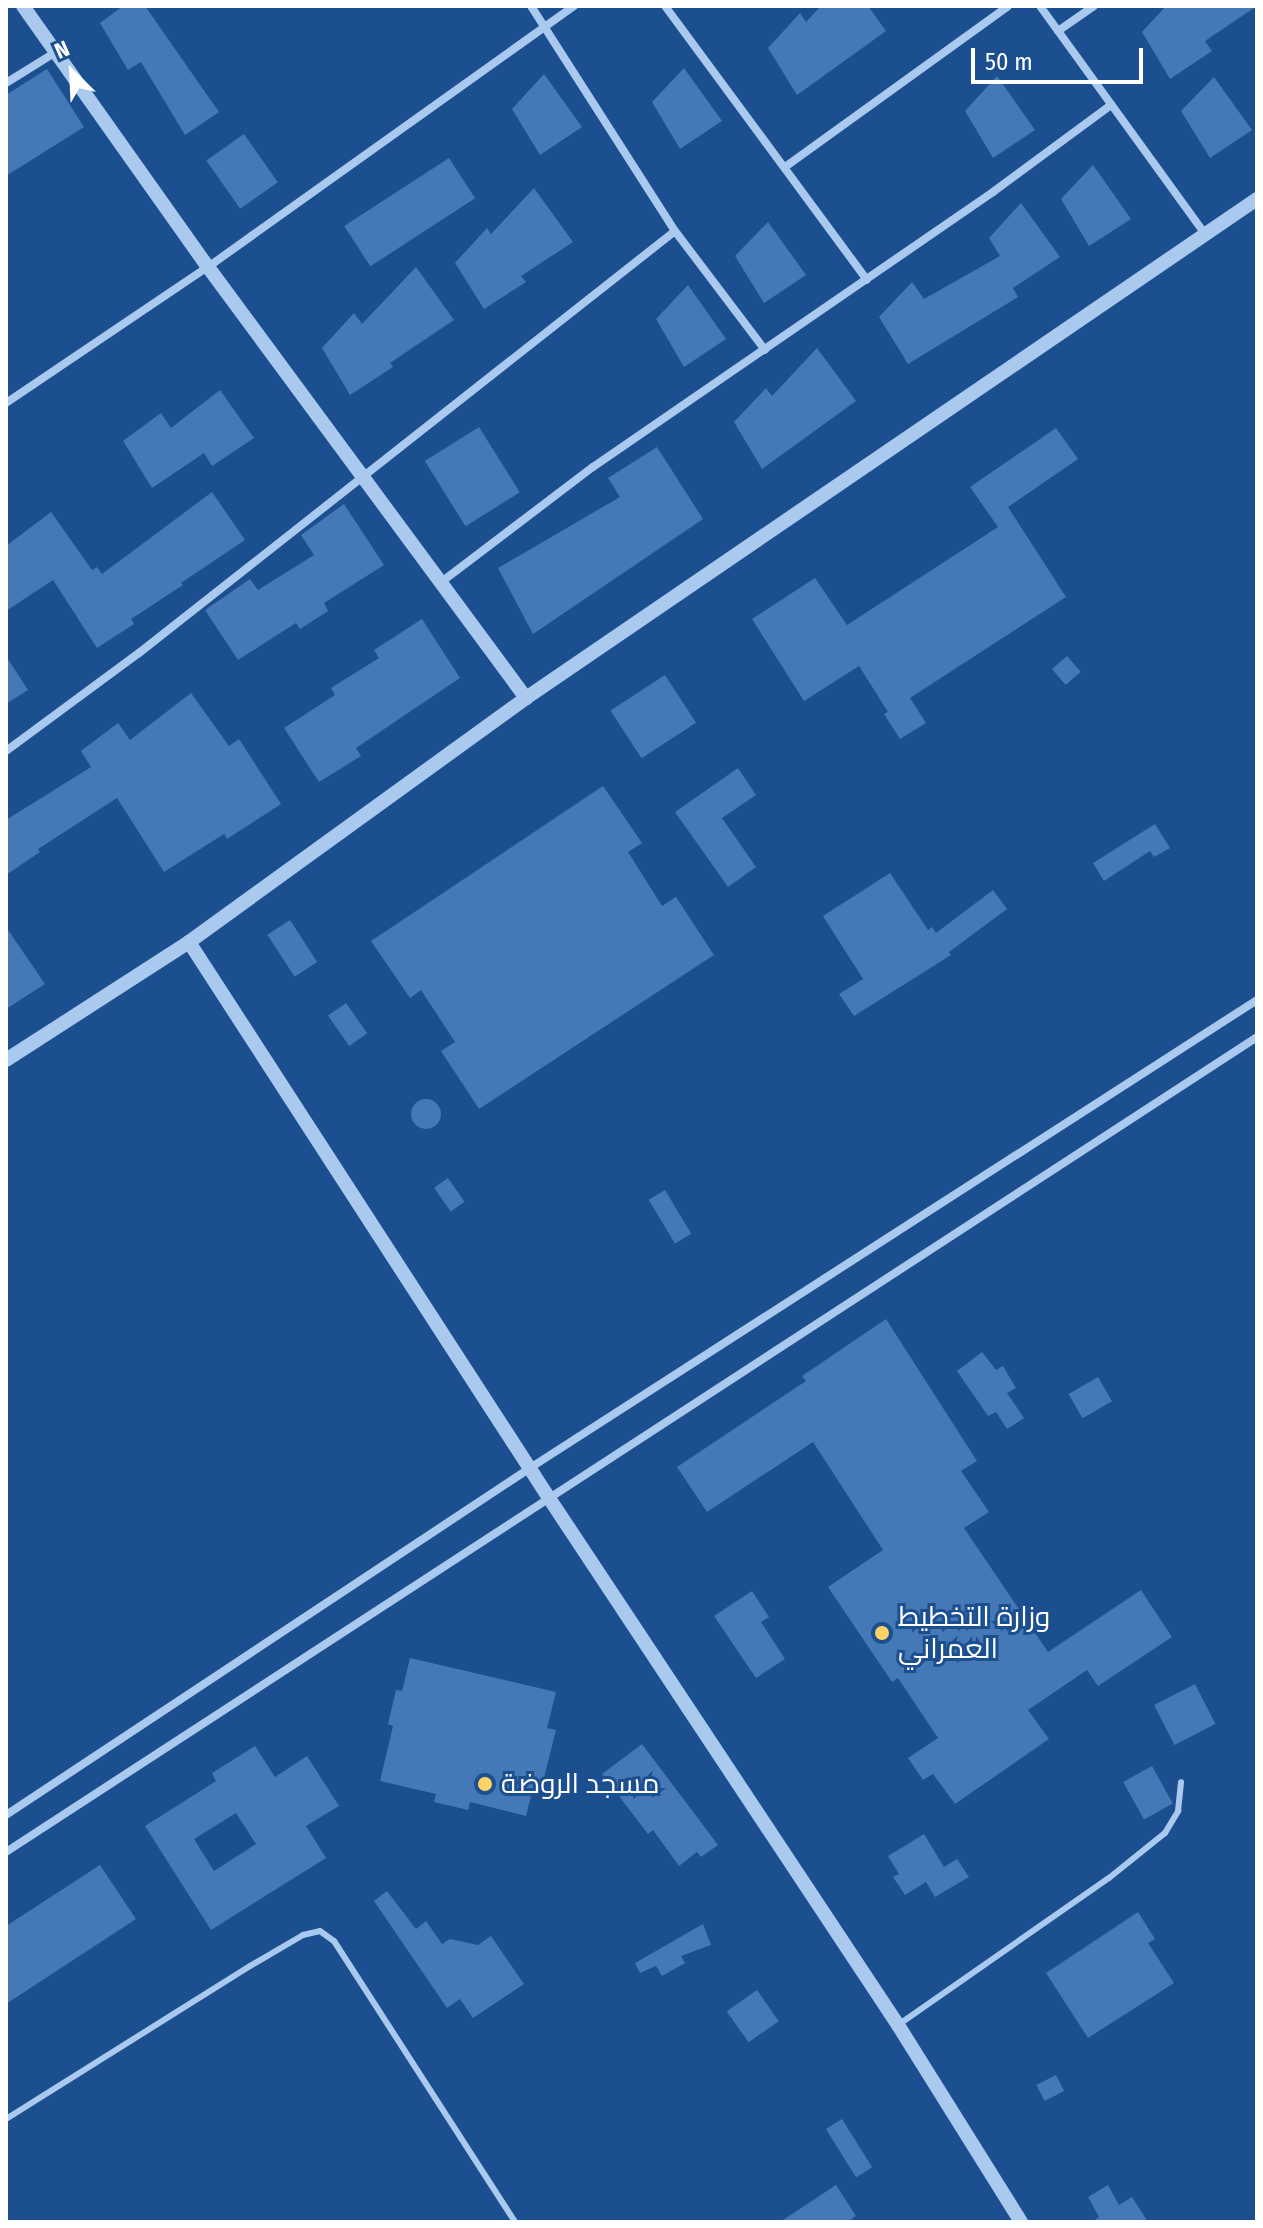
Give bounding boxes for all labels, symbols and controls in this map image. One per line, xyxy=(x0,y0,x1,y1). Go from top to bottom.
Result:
north arrow xyxy=(32,32,112,112)
scale bar xyxy=(975,32,1147,82)
text: N xyxy=(51,35,74,65)
text: 50 m xyxy=(985,48,1033,76)
place label: وزارة التخطيط العمراني xyxy=(898,1600,1050,1666)
marker: وزارة التخطيط العمراني xyxy=(873,1624,891,1642)
place label: مسجد الروضة xyxy=(501,1767,660,1801)
marker: مسجد الروضة xyxy=(476,1775,494,1793)

